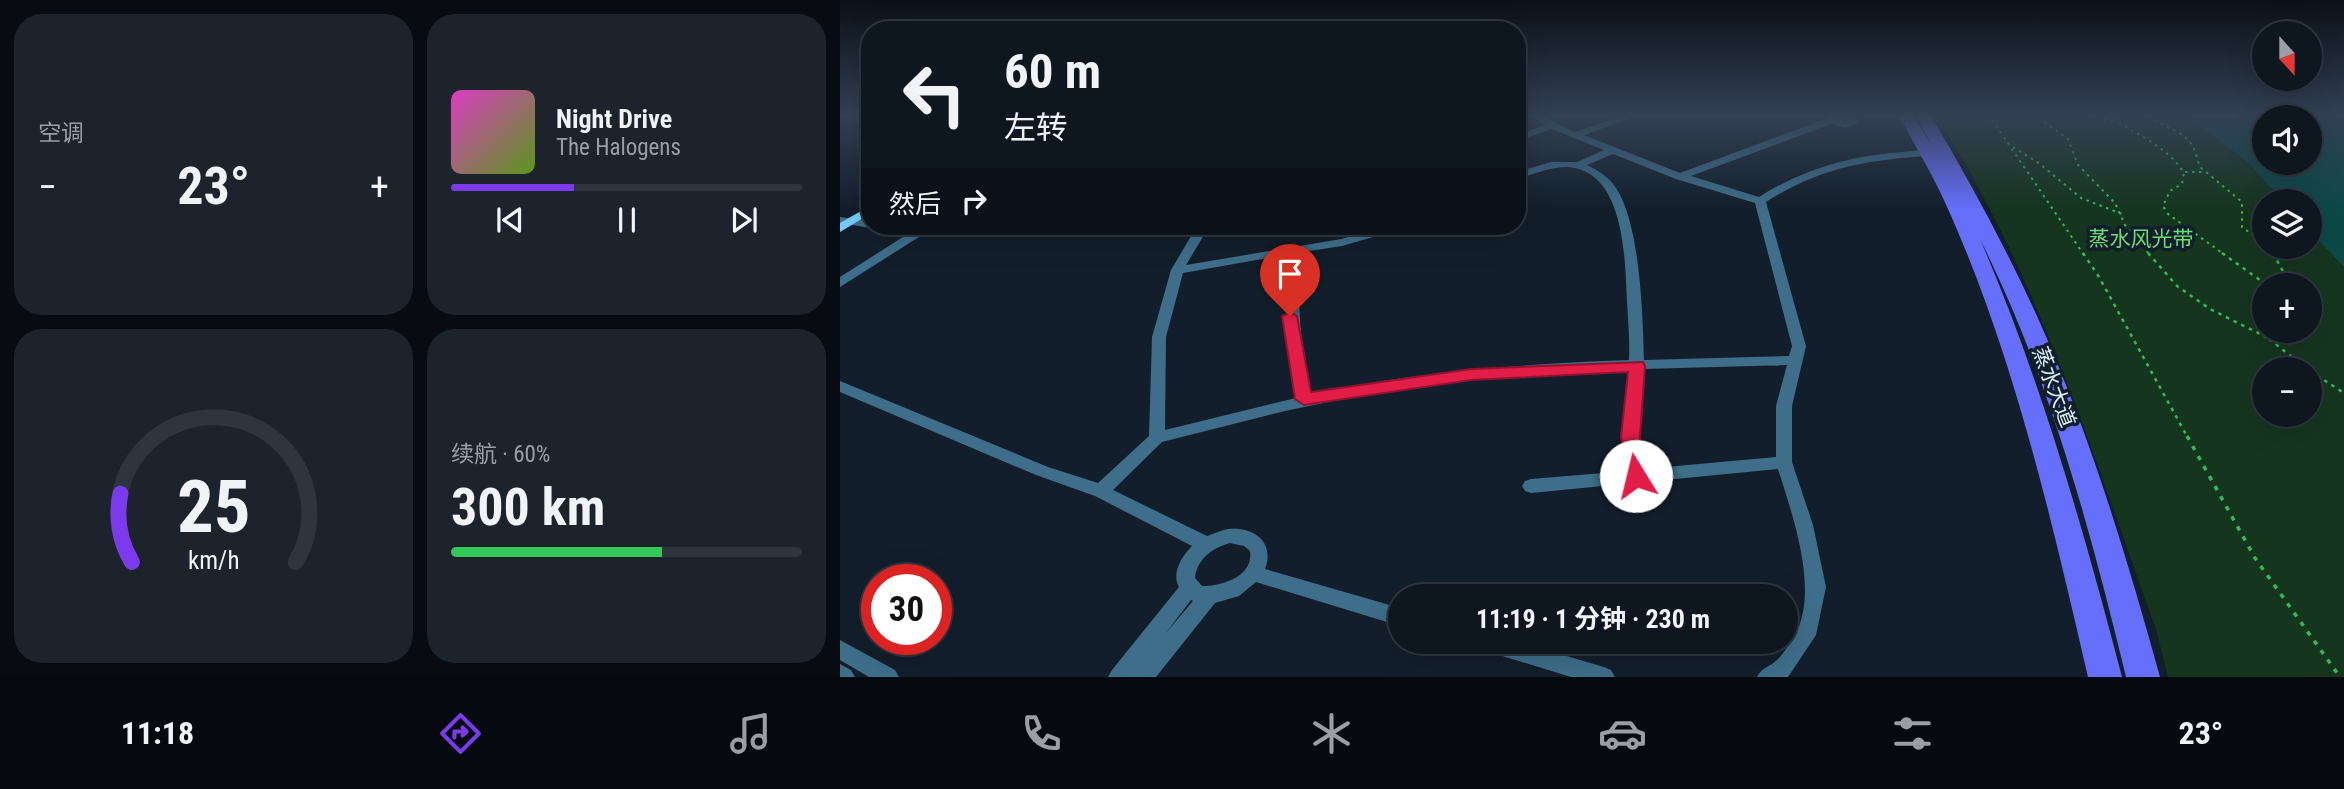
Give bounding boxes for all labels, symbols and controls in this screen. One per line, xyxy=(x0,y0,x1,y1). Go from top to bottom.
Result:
north arrow xyxy=(2252,21,2322,91)
map controls xyxy=(2252,21,2322,427)
text: 60 m xyxy=(1004,43,1101,100)
icon: left xyxy=(889,49,980,140)
text: Night Drive xyxy=(556,104,672,134)
button: sound xyxy=(2252,105,2322,175)
text: 左转 xyxy=(1004,109,1068,147)
text: 空调 xyxy=(38,120,84,147)
text: The Halogens xyxy=(556,134,681,161)
text: 23° xyxy=(177,156,250,217)
text: − xyxy=(38,165,57,209)
text: + xyxy=(370,165,389,209)
icon: right xyxy=(955,182,993,220)
text: 然后 xyxy=(889,189,941,219)
button: layers xyxy=(2252,189,2322,259)
icon: previous xyxy=(491,201,529,239)
icon: pause xyxy=(608,201,646,239)
icon: next xyxy=(725,201,763,239)
park label: 蒸水风光带 xyxy=(2089,227,2194,251)
pin xyxy=(1260,244,1320,316)
icon: arrive xyxy=(1271,255,1309,293)
button: + xyxy=(2252,273,2322,343)
street label: 蒸水大道 xyxy=(2028,343,2080,431)
button: − xyxy=(2252,357,2322,427)
position arrow xyxy=(1599,439,1673,513)
text: 续航 · 60% xyxy=(451,441,550,468)
text: 25 xyxy=(177,464,250,550)
text: 300 km xyxy=(451,477,605,538)
text: km/h xyxy=(188,546,239,575)
speed limit sign: 30 xyxy=(861,564,952,655)
text: 11:19 · 1 分钟 · 230 m xyxy=(1476,604,1710,634)
icon: directions xyxy=(436,709,485,758)
icon: music xyxy=(726,709,775,758)
icon: phone xyxy=(1017,709,1066,758)
icon: climate xyxy=(1307,709,1356,758)
icon: car xyxy=(1598,709,1647,758)
icon: filters xyxy=(1888,709,1937,758)
text: 11:18 xyxy=(121,714,194,752)
text: 23° xyxy=(2178,714,2223,752)

